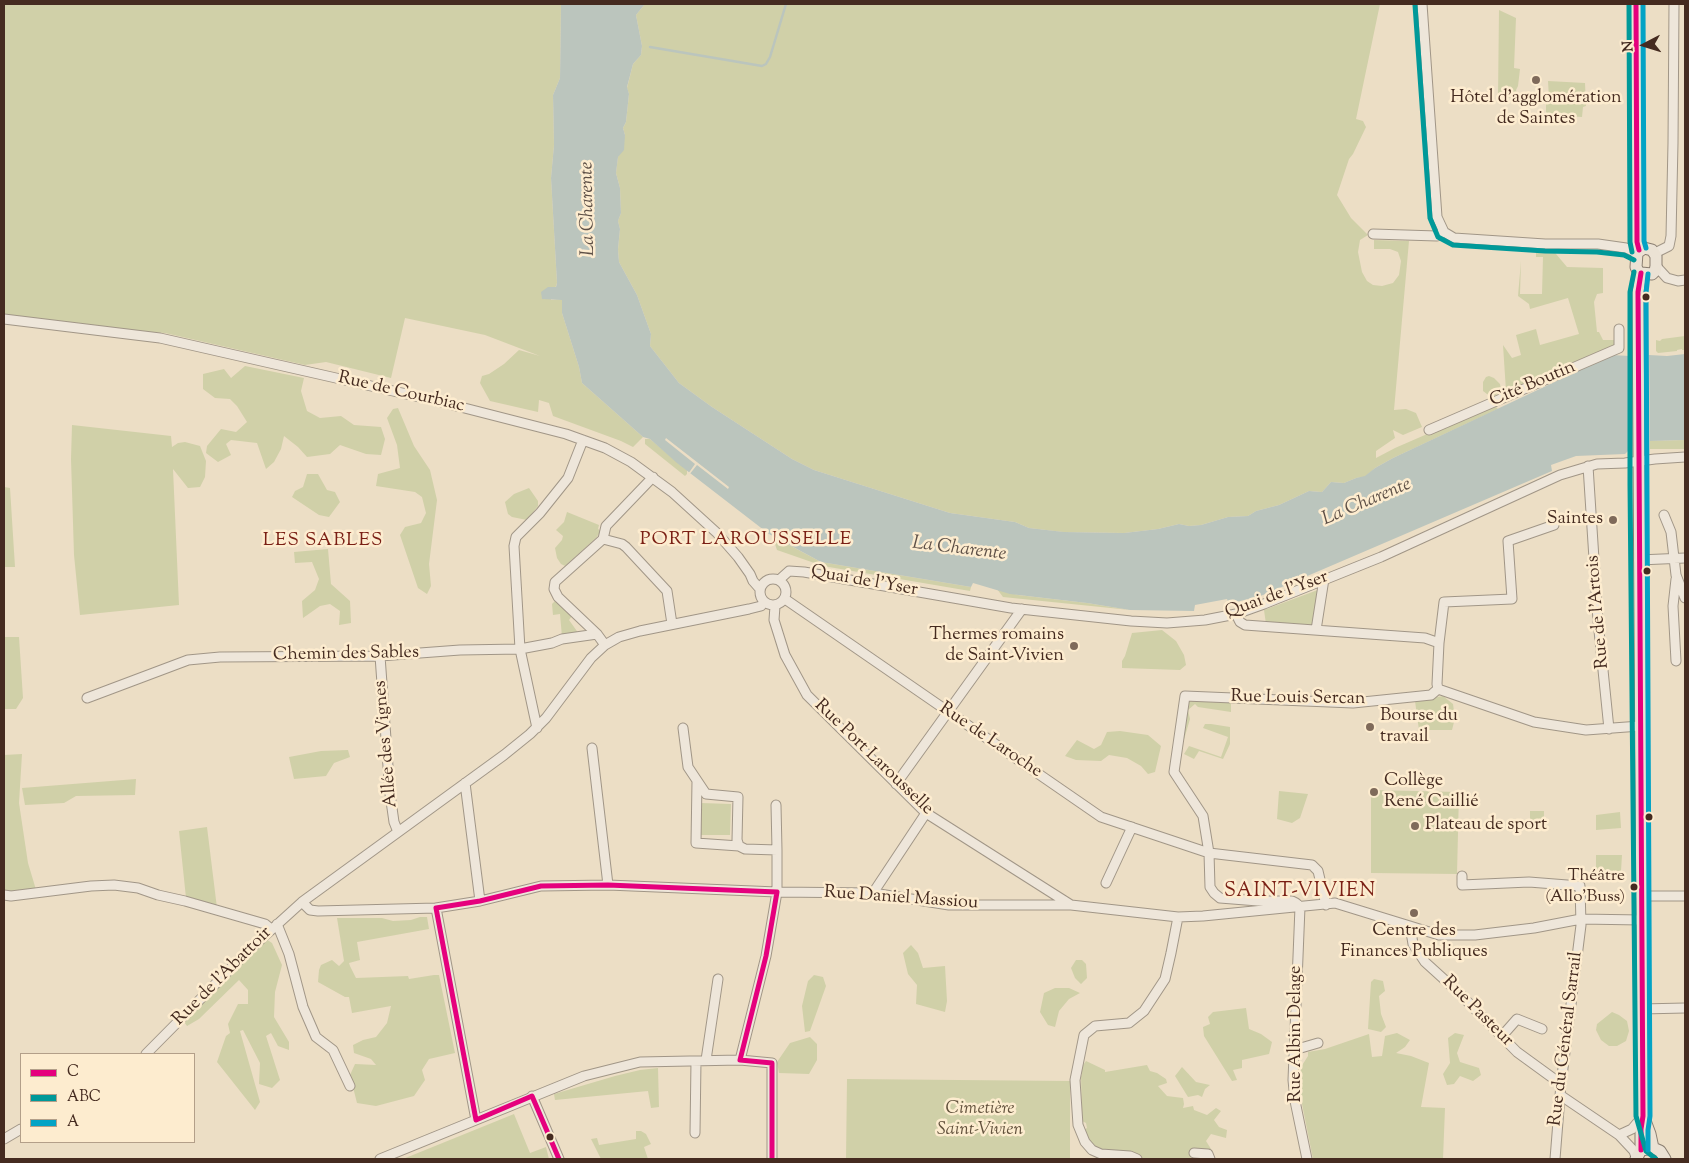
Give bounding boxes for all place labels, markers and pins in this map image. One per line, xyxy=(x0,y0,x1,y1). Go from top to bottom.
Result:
marker: Hôtel d'agglomération de Saintes xyxy=(1530,74,1542,86)
place label: Hôtel d'agglomération de Saintes xyxy=(1450,88,1622,130)
unlabelled marker xyxy=(1641,292,1651,302)
place label: Saintes xyxy=(1547,509,1603,531)
marker: Saintes xyxy=(1607,514,1619,526)
unlabelled marker xyxy=(1642,566,1652,576)
place label: Thermes romains de Saint-Vivien xyxy=(929,625,1064,668)
marker: Thermes romains de Saint-Vivien xyxy=(1068,640,1080,652)
place label: Bourse du travail xyxy=(1380,706,1458,749)
marker: Bourse du travail xyxy=(1364,721,1376,733)
place label: Collège René Caillié xyxy=(1384,771,1479,814)
marker: Collège René Caillié xyxy=(1368,786,1380,798)
unlabelled marker xyxy=(1644,812,1654,822)
place label: Plateau de sport xyxy=(1425,815,1547,837)
marker: Plateau de sport xyxy=(1409,820,1421,832)
place label: Théâtre (Allo'Buss) xyxy=(1545,867,1625,907)
marker: Théâtre (Allo'Buss) xyxy=(1629,882,1639,892)
marker: Centre des Finances Publiques xyxy=(1408,907,1420,919)
place label: Centre des Finances Publiques xyxy=(1340,921,1488,964)
unlabelled marker xyxy=(545,1132,555,1142)

